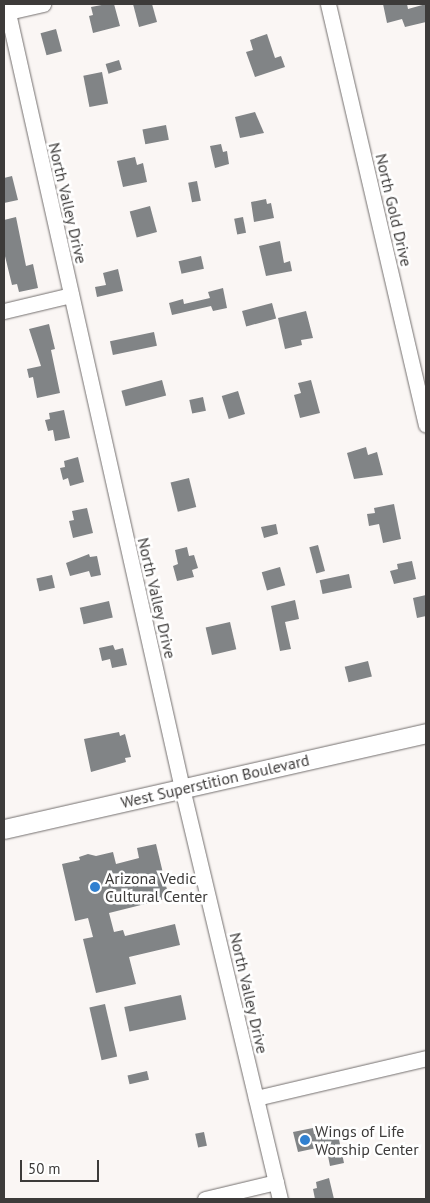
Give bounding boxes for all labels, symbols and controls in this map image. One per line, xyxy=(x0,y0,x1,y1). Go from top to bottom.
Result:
street label: North Valley Drive xyxy=(45,140,91,266)
street label: North Gold Drive xyxy=(372,152,416,268)
street label: North Valley Drive xyxy=(134,535,180,661)
street label: West Superstition Boulevard xyxy=(119,750,311,812)
place label: Arizona Vedic Cultural Center xyxy=(105,868,208,906)
marker: Arizona Vedic Cultural Center xyxy=(89,881,101,893)
street label: North Valley Drive xyxy=(226,930,272,1056)
place label: Wings of Life Worship Center xyxy=(315,1121,419,1159)
marker: Wings of Life Worship Center xyxy=(299,1134,311,1146)
scale bar xyxy=(22,1150,101,1182)
text: 50 m xyxy=(28,1159,61,1178)

